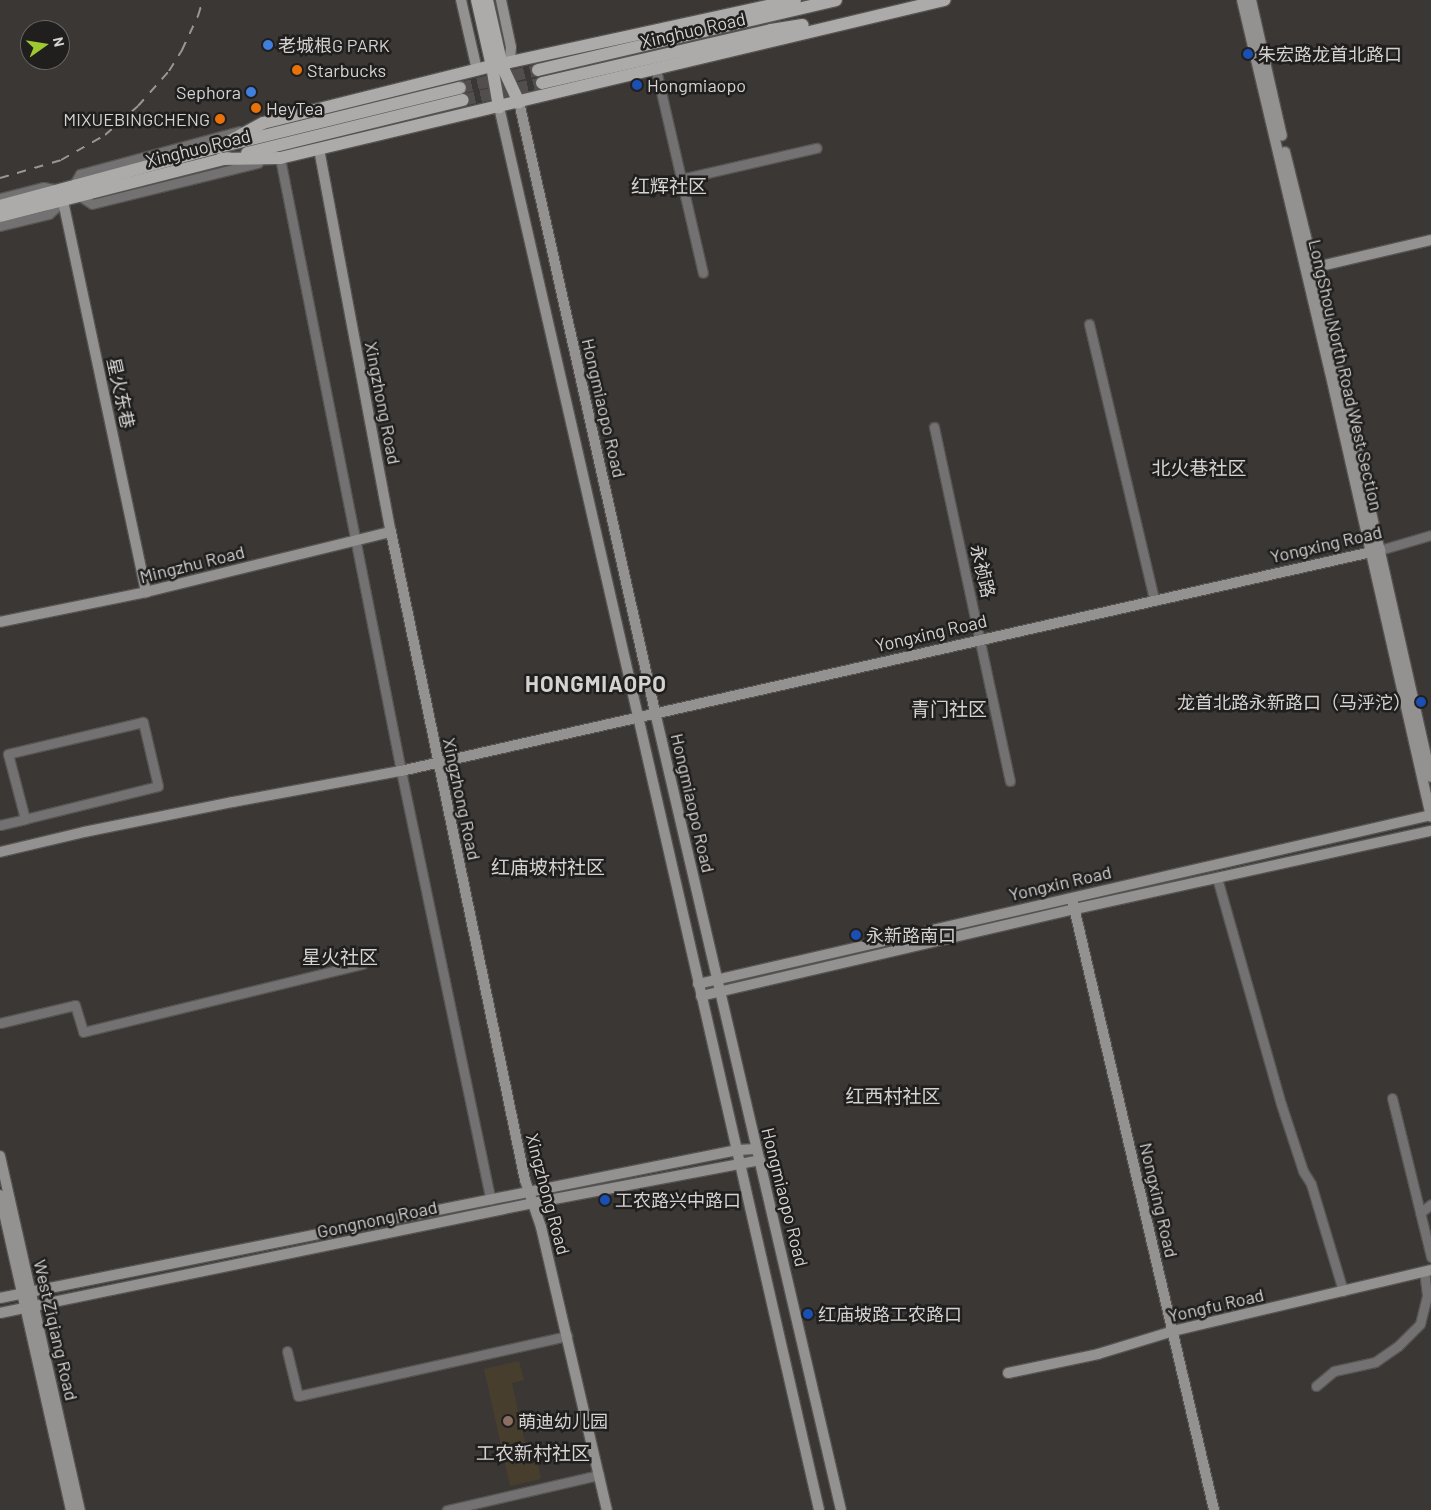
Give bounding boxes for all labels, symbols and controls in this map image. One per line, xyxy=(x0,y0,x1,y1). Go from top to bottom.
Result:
street label: Xinghuo Road xyxy=(638,7,748,53)
north arrow xyxy=(20,20,70,70)
place label: 老城根G PARK xyxy=(278,34,390,56)
text: N xyxy=(50,35,68,48)
marker: 老城根G PARK xyxy=(262,39,274,51)
place label: 朱宏路龙首北路口 xyxy=(1258,43,1402,65)
marker: 朱宏路龙首北路口 xyxy=(1242,48,1254,60)
place label: Starbucks xyxy=(307,59,386,81)
marker: Starbucks xyxy=(291,64,303,76)
place label: Hongmiaopo xyxy=(647,74,746,96)
marker: Hongmiaopo xyxy=(631,79,643,91)
place label: Sephora xyxy=(176,81,241,103)
marker: Sephora xyxy=(245,86,257,98)
place label: HeyTea xyxy=(266,97,323,119)
marker: HeyTea xyxy=(250,102,262,114)
place label: MIXUEBINGCHENG xyxy=(63,108,210,130)
marker: MIXUEBINGCHENG xyxy=(214,113,226,125)
street label: Xinghuo Road xyxy=(143,125,253,171)
district label: 红辉社区 xyxy=(631,175,707,197)
street label: LongShou North Road West Section xyxy=(1304,237,1388,513)
street label: Hongmiaopo Road xyxy=(577,336,631,480)
street label: Xingzhong Road xyxy=(361,340,405,466)
street label: 星火东巷 xyxy=(103,356,139,430)
district label: 北火巷社区 xyxy=(1152,457,1246,479)
street label: Yongxing Road xyxy=(1268,521,1384,567)
street label: Mingzhu Road xyxy=(137,541,247,587)
street label: 永祯路 xyxy=(966,542,1000,600)
street label: Yongxing Road xyxy=(873,610,989,656)
district label: HONGMIAOPO xyxy=(524,671,668,697)
place label: 龙首北路永新路口（马泘沱） xyxy=(1177,691,1411,713)
marker: 龙首北路永新路口（马泘沱） xyxy=(1415,696,1427,708)
district label: 青门社区 xyxy=(911,698,987,720)
street label: Hongmiaopo Road xyxy=(666,731,720,875)
street label: Xingzhong Road xyxy=(438,736,486,862)
district label: 红庙坡村社区 xyxy=(491,856,605,878)
street label: Yongxin Road xyxy=(1007,861,1113,905)
place label: 永新路南口 xyxy=(866,924,956,946)
marker: 永新路南口 xyxy=(850,929,862,941)
district label: 星火社区 xyxy=(302,946,378,968)
district label: 红西村社区 xyxy=(846,1085,940,1107)
street label: Hongmiaopo Road xyxy=(757,1125,813,1269)
street label: Xingzhong Road xyxy=(521,1131,575,1257)
street label: Nongxing Road xyxy=(1135,1140,1183,1260)
place label: 工农路兴中路口 xyxy=(615,1189,741,1211)
marker: 工农路兴中路口 xyxy=(599,1194,611,1206)
street label: Gongnong Road xyxy=(315,1196,439,1242)
street label: West Ziqiang Road xyxy=(29,1257,83,1403)
street label: Yongfu Road xyxy=(1166,1283,1266,1327)
place label: 红庙坡路工农路口 xyxy=(818,1303,962,1325)
marker: 红庙坡路工农路口 xyxy=(802,1308,814,1320)
place label: 萌迪幼儿园 xyxy=(518,1410,608,1432)
marker: 萌迪幼儿园 xyxy=(502,1415,514,1427)
district label: 工农新村社区 xyxy=(476,1442,590,1464)

